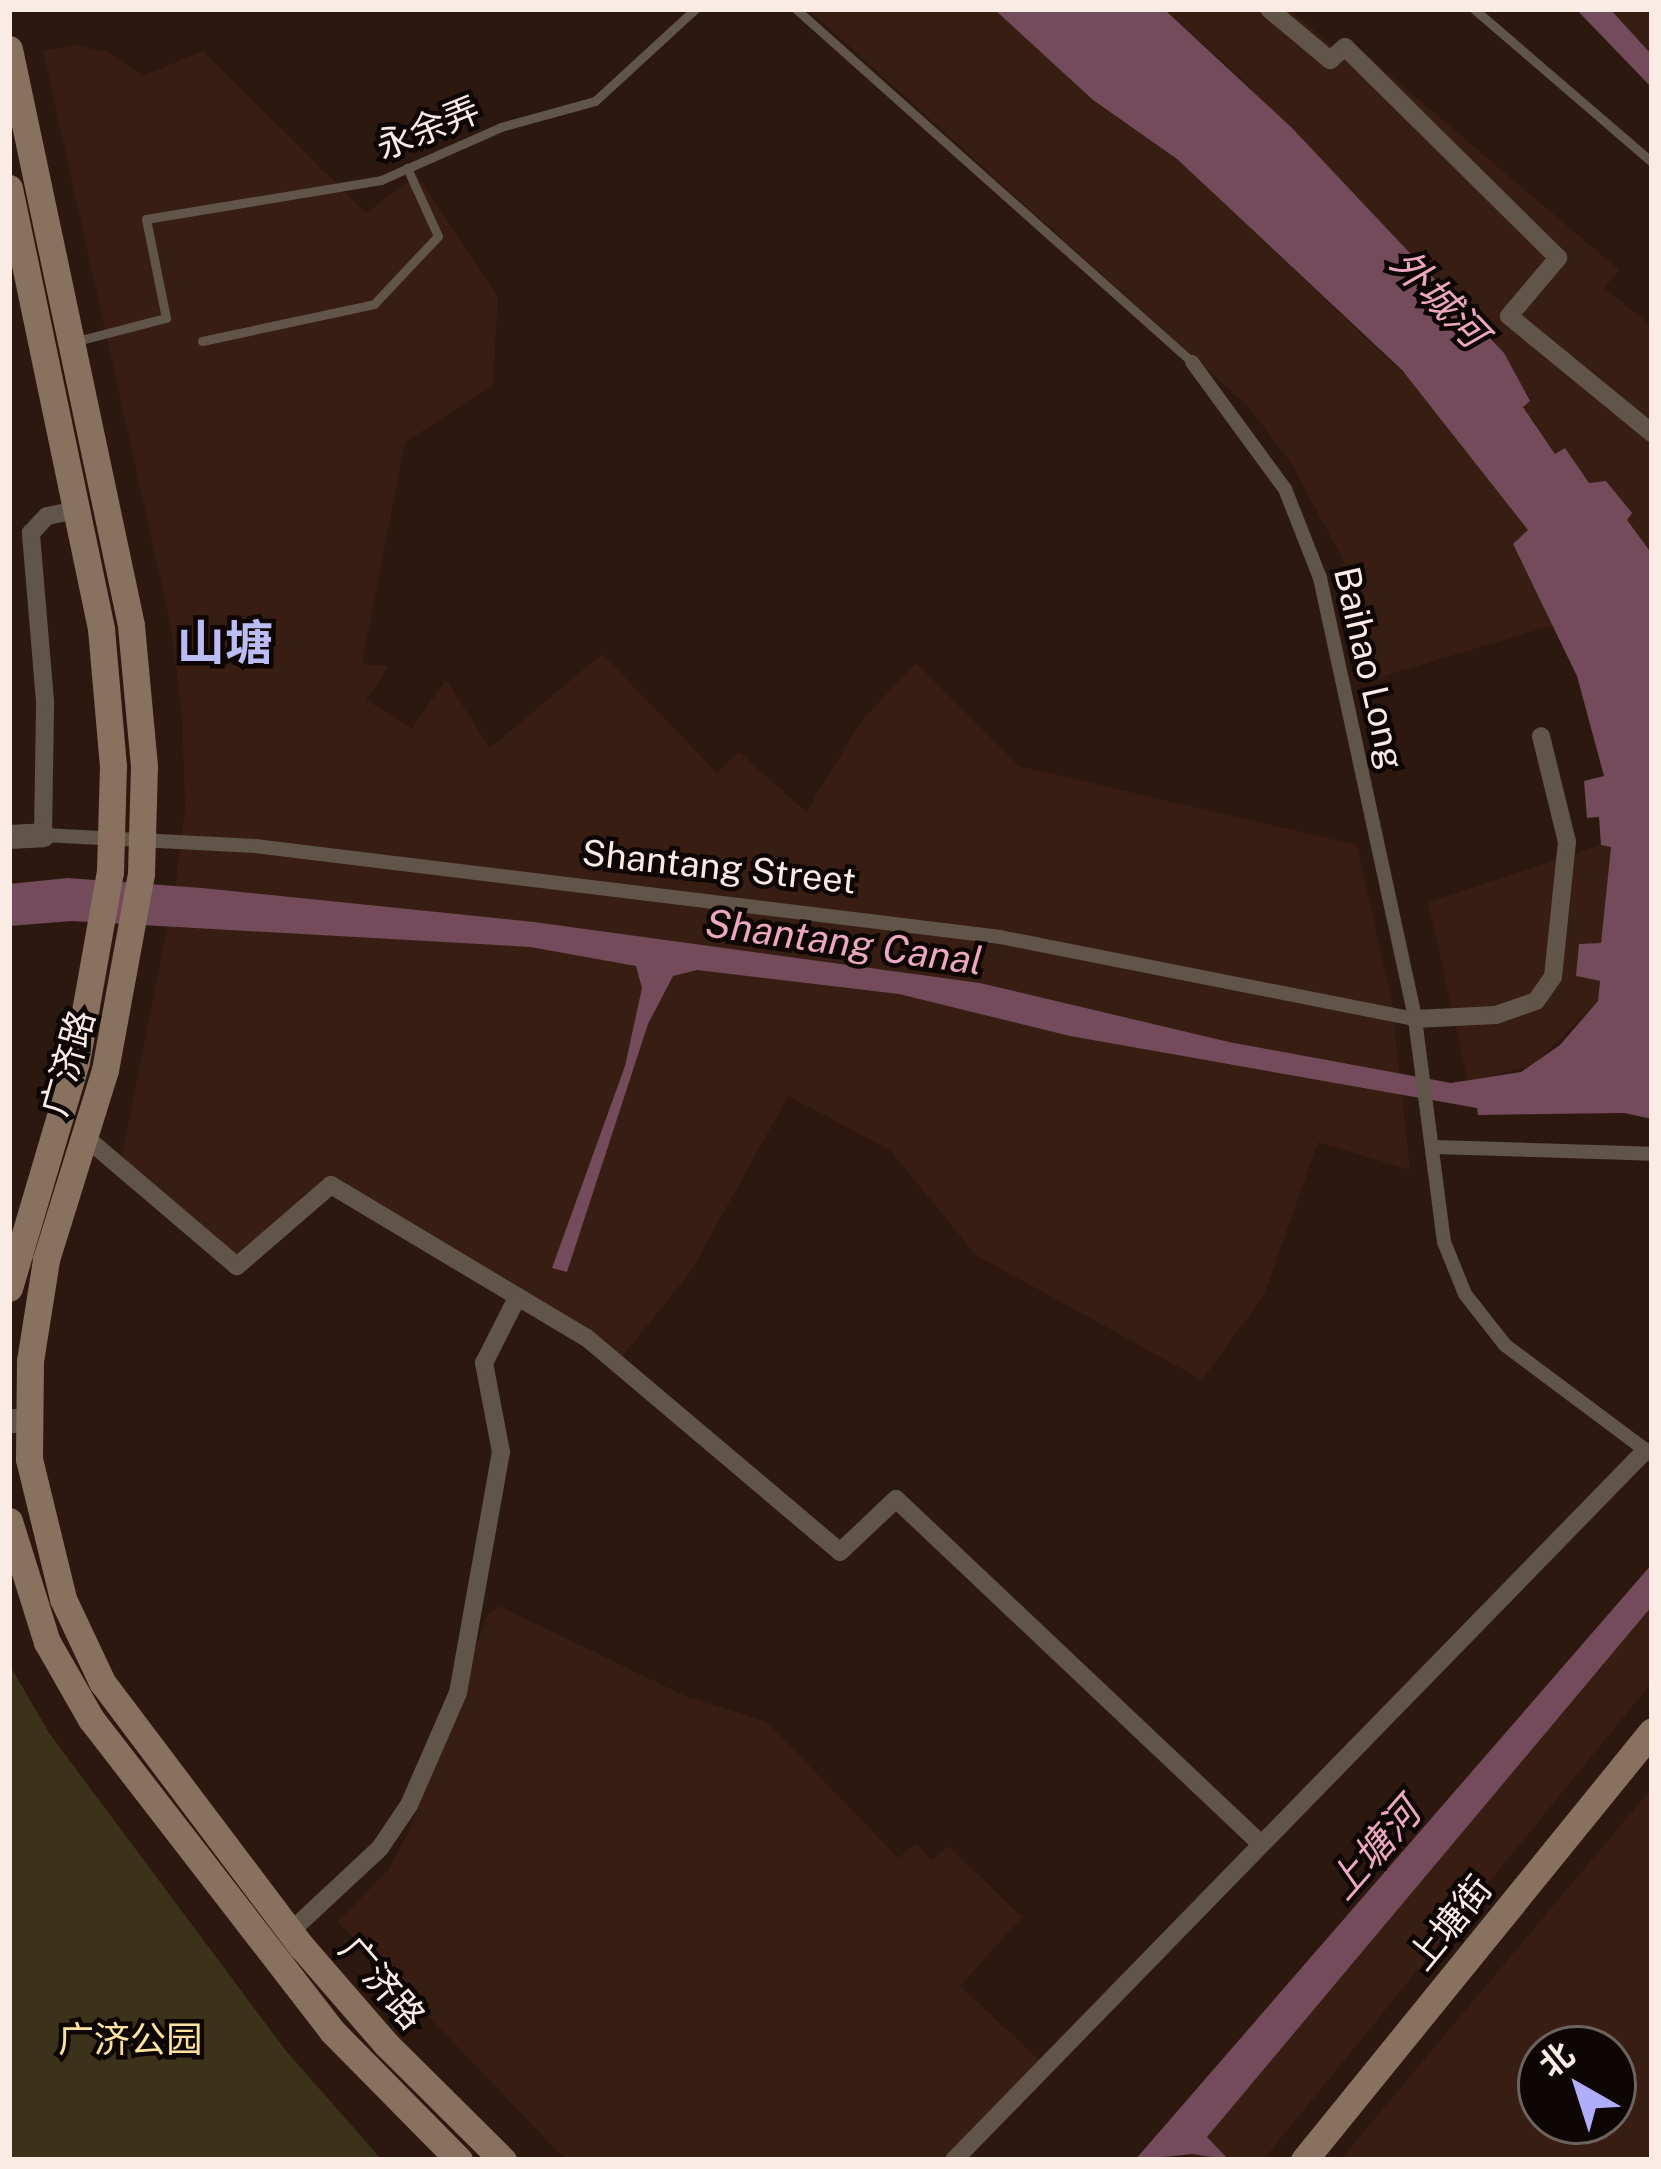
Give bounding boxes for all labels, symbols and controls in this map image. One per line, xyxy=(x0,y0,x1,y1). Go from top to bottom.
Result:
street label: 永余弄 xyxy=(370,88,486,168)
water label: 外城河 xyxy=(1382,240,1496,356)
street label: Baihao Long xyxy=(1325,563,1413,773)
district label: 山塘 xyxy=(177,614,273,672)
street label: Shantang Street xyxy=(580,831,858,903)
water label: Shantang Canal xyxy=(702,899,986,985)
street label: 广济路 xyxy=(32,1005,104,1121)
water label: 上塘河 xyxy=(1318,1789,1430,1909)
street label: 上塘街 xyxy=(1399,1867,1501,1979)
street label: 广济路 xyxy=(330,1928,434,2038)
park label: 广济公园 xyxy=(58,2018,202,2062)
north arrow xyxy=(1517,2025,1637,2145)
text: 北 xyxy=(1531,2034,1581,2085)

